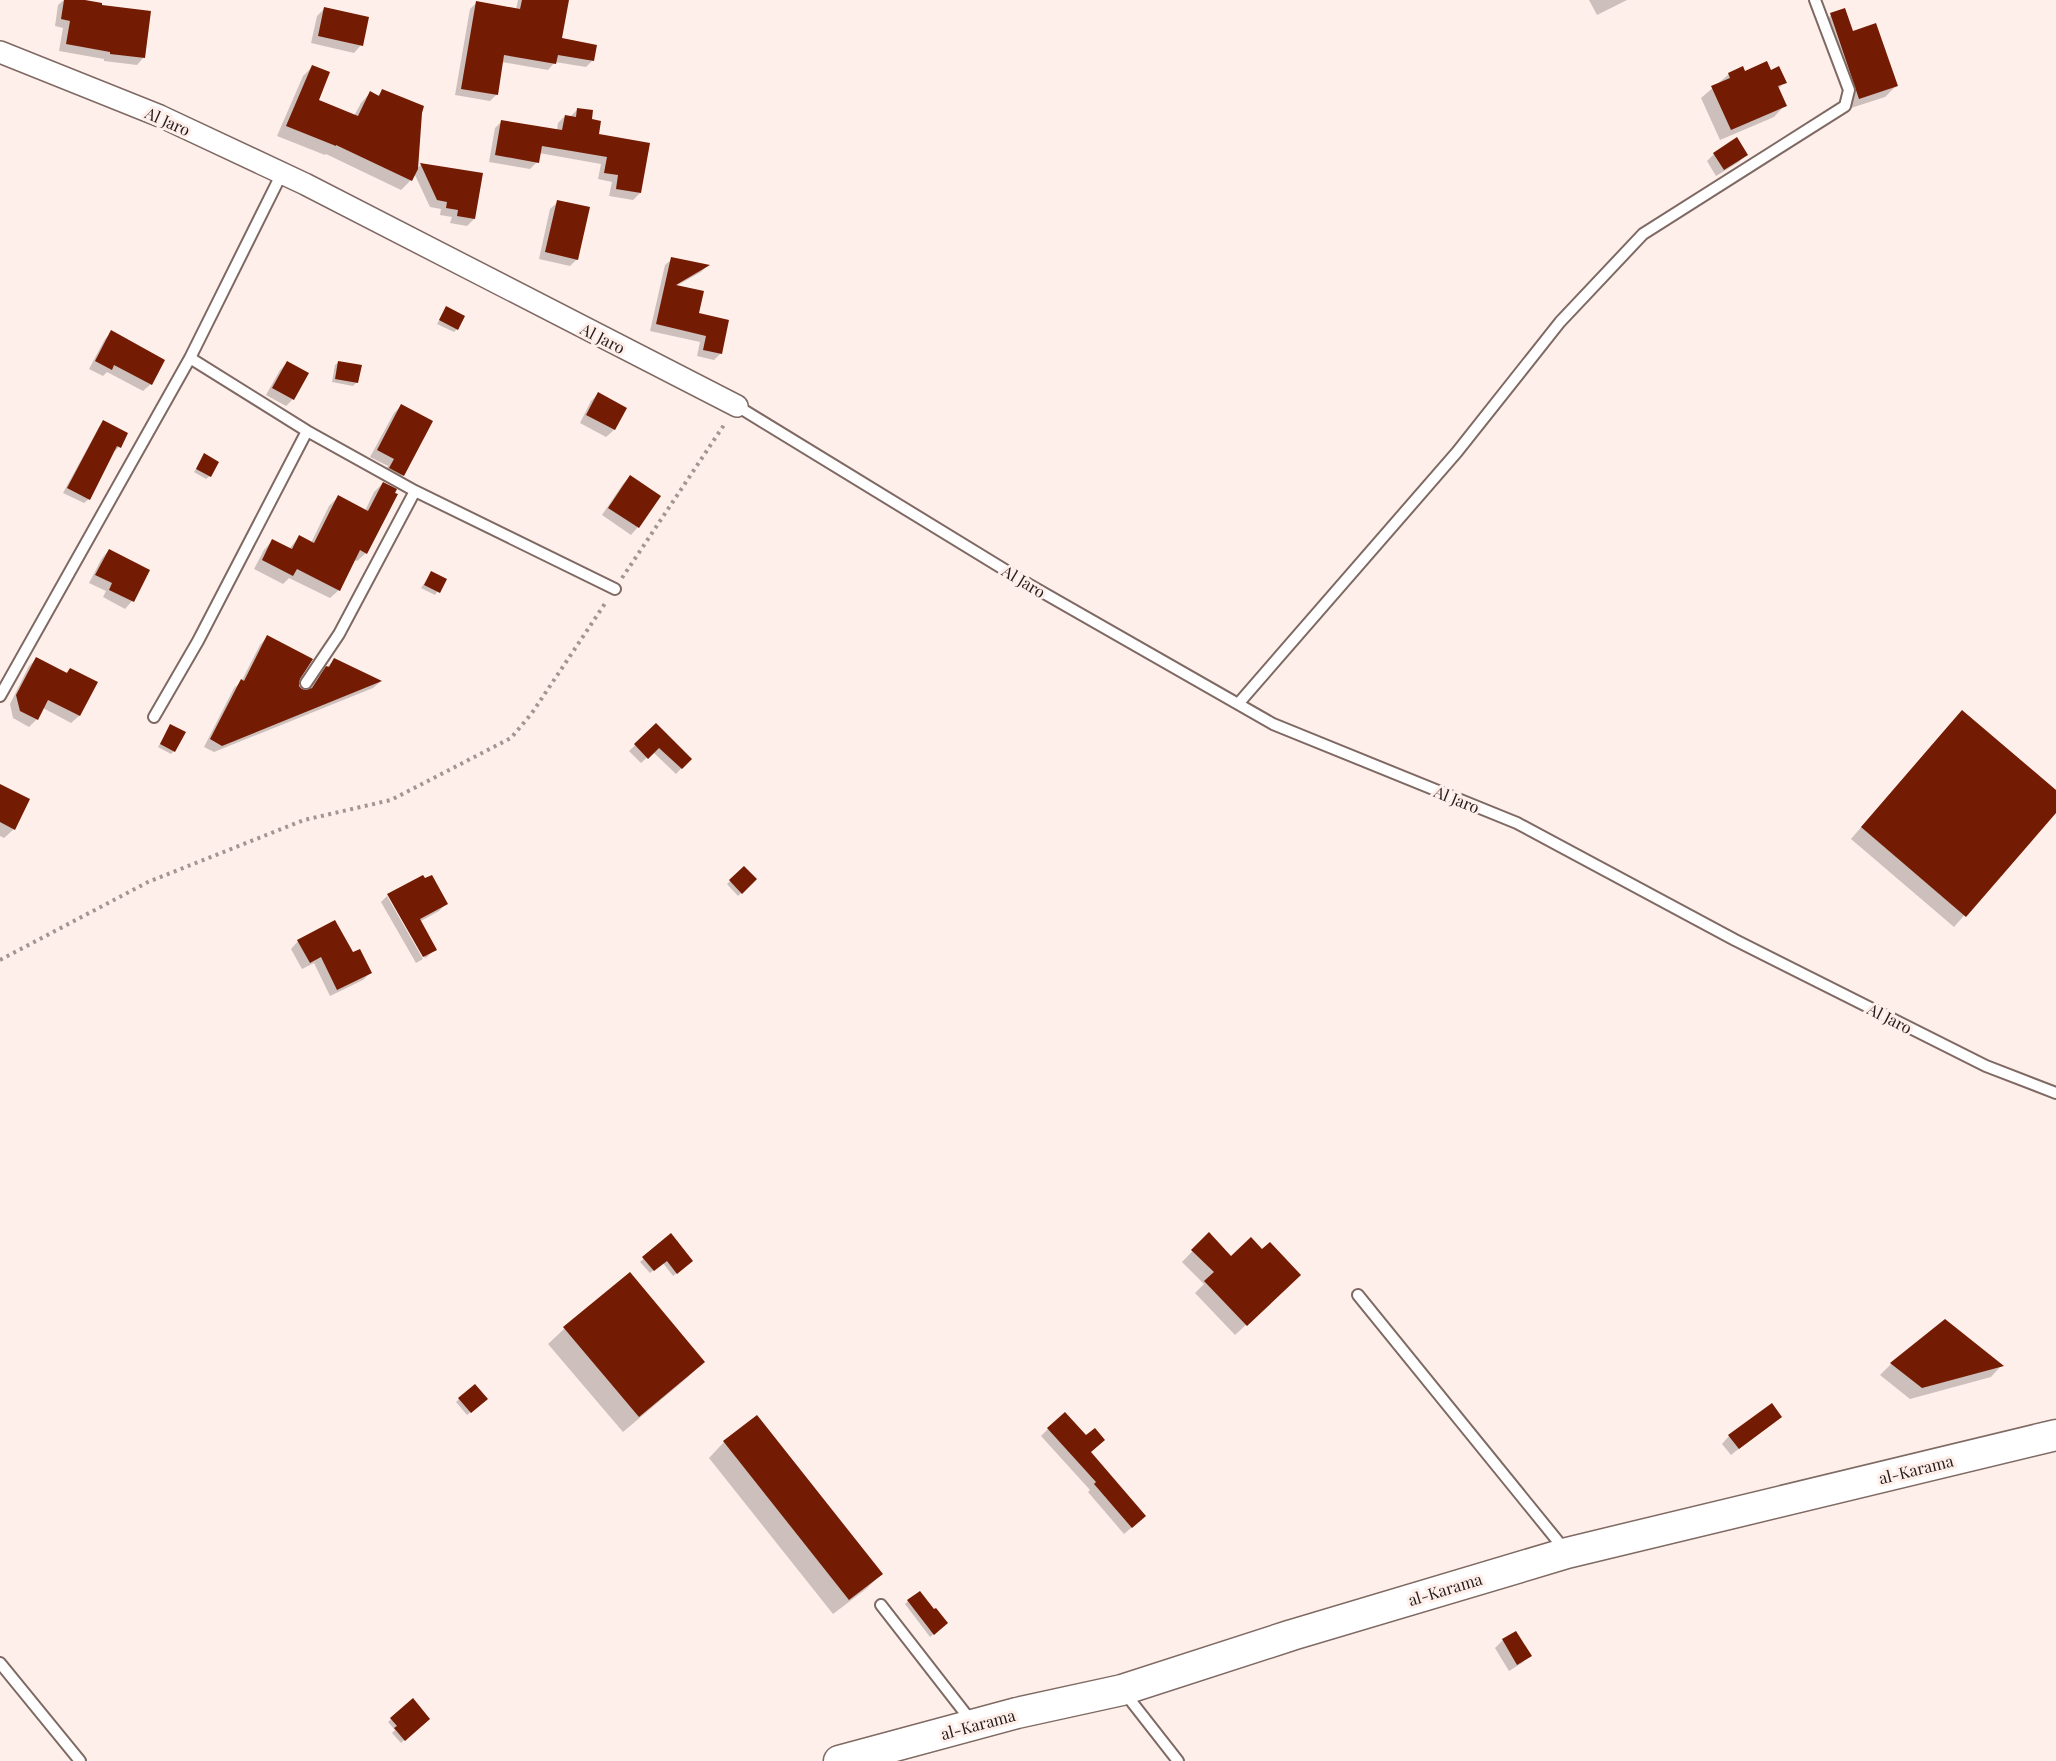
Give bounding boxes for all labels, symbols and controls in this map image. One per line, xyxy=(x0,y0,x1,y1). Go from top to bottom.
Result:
street label: Al Jaro xyxy=(141,101,194,140)
street label: Al Jaro xyxy=(576,318,629,358)
street label: Al Jaro xyxy=(998,559,1050,602)
street label: Al Jaro xyxy=(1430,780,1483,818)
street label: Al Jaro xyxy=(1863,998,1916,1038)
street label: al-Karama xyxy=(1876,1450,1956,1488)
street label: al-Karama xyxy=(1405,1568,1485,1610)
street label: al-Karama xyxy=(938,1704,1018,1744)

